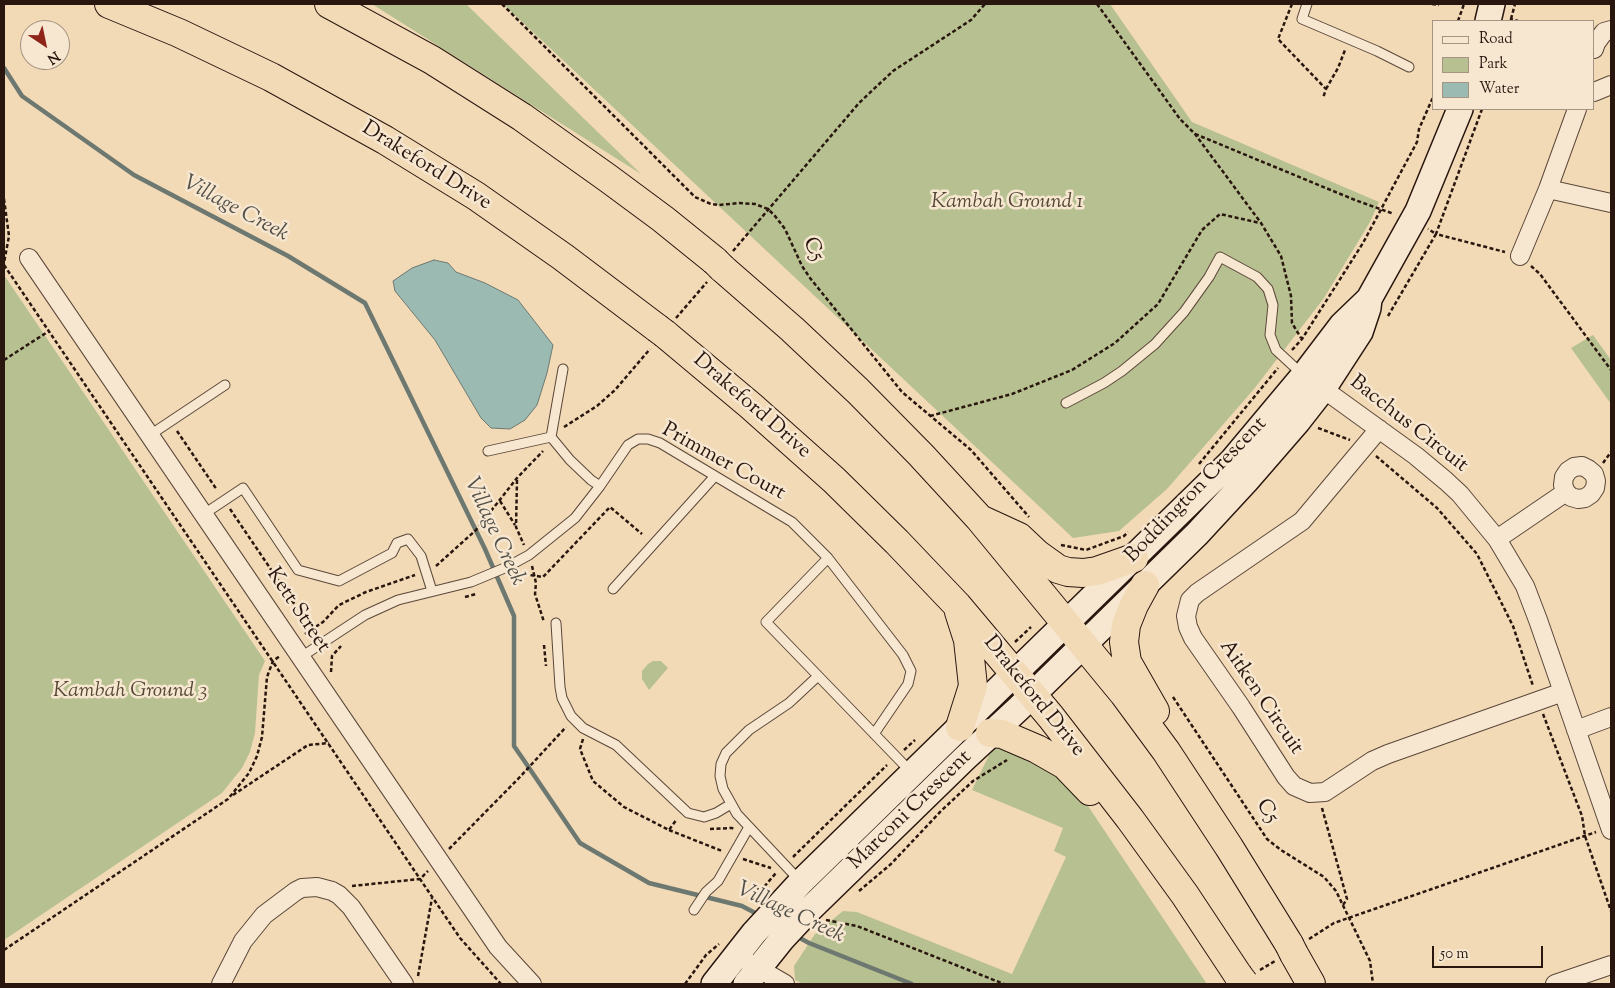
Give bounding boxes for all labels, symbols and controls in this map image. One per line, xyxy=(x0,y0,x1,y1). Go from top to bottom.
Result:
north arrow xyxy=(20,20,70,70)
legend xyxy=(1432,20,1595,110)
text: Road xyxy=(1479,29,1513,50)
text: N xyxy=(43,45,63,68)
text: Park xyxy=(1479,54,1508,75)
text: Water xyxy=(1479,79,1519,100)
street label: Drakeford Drive xyxy=(357,117,495,217)
water label: Village Creek xyxy=(178,171,292,249)
park label: Kambah Ground 1 xyxy=(931,190,1083,216)
street label: C5 xyxy=(795,234,829,266)
street label: Drakeford Drive xyxy=(687,349,815,465)
street label: Bacchus Circuit xyxy=(1344,371,1472,479)
street label: Boddington Crescent xyxy=(1121,413,1273,569)
street label: Primmer Court xyxy=(657,419,789,507)
water label: Village Creek xyxy=(456,474,530,590)
street label: Kett Street xyxy=(259,564,335,658)
street label: Drakeford Drive xyxy=(977,632,1089,762)
street label: Aitken Circuit xyxy=(1212,636,1308,760)
park label: Kambah Ground 3 xyxy=(53,679,207,705)
street label: Marconi Crescent xyxy=(844,746,978,876)
street label: C5 xyxy=(1249,795,1283,829)
water label: Village Creek xyxy=(732,877,848,951)
scale bar xyxy=(1435,936,1546,968)
text: 50 m xyxy=(1440,944,1469,965)

